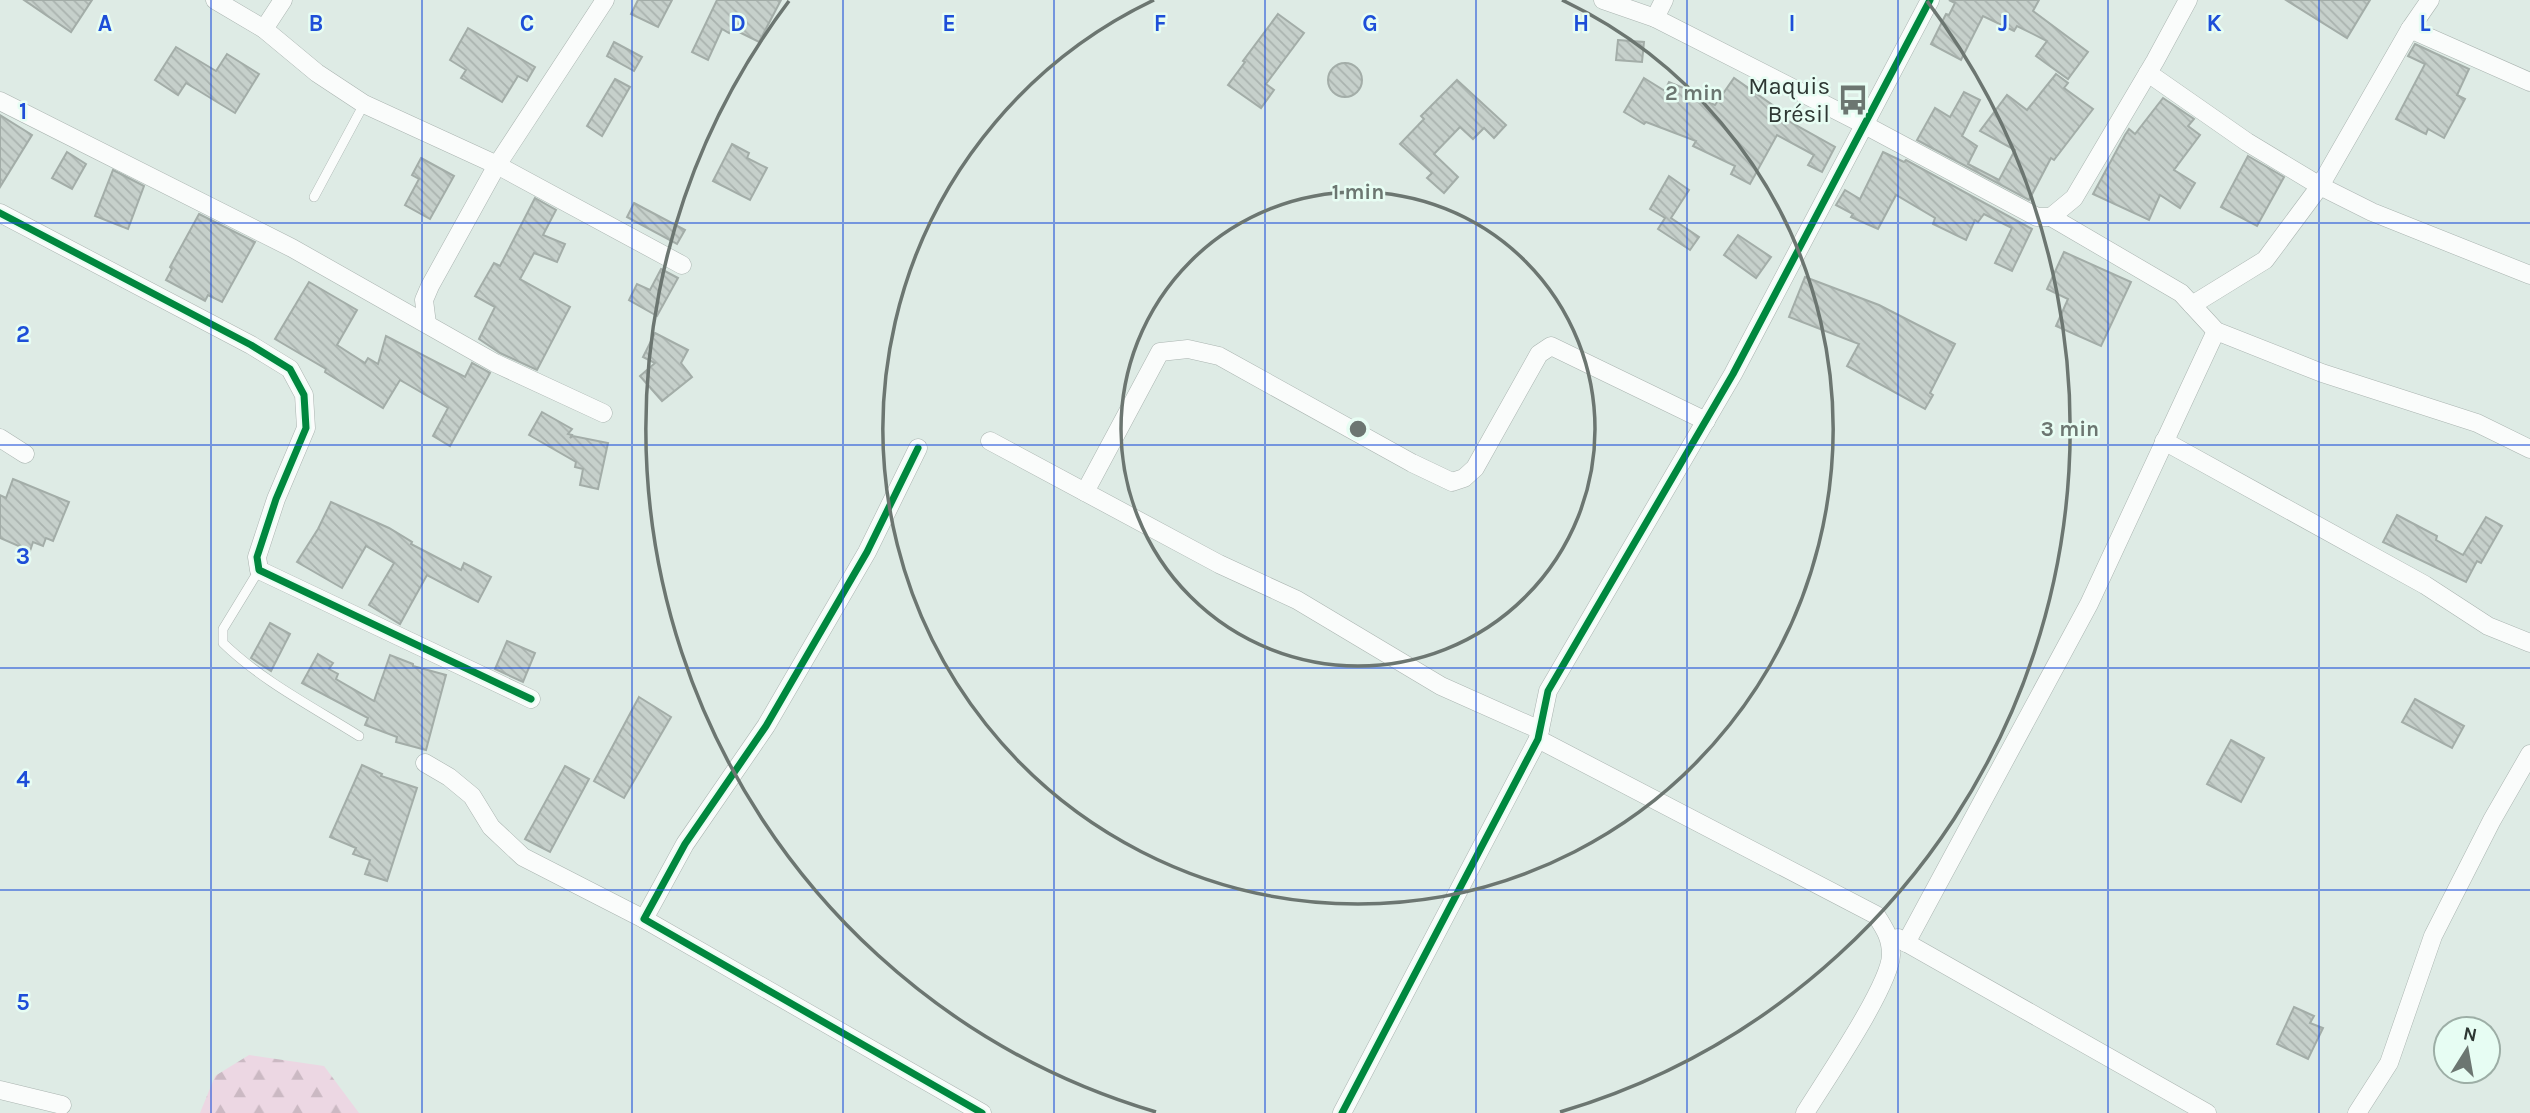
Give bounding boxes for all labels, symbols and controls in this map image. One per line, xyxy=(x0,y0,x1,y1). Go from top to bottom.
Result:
text: A xyxy=(98,10,112,37)
text: B xyxy=(309,10,323,37)
text: C xyxy=(520,10,534,37)
text: D xyxy=(730,10,746,37)
text: E xyxy=(942,10,956,37)
text: F xyxy=(1154,10,1166,37)
text: G xyxy=(1362,10,1378,37)
text: H xyxy=(1573,10,1589,37)
text: I xyxy=(1788,10,1796,37)
text: J xyxy=(1998,10,2008,37)
text: K xyxy=(2206,10,2222,37)
text: L xyxy=(2419,10,2431,37)
place label: Maquis Brésil xyxy=(1748,72,1830,128)
text: 2 min xyxy=(1665,81,1723,105)
bus stop icon: Maquis Brésil xyxy=(1836,83,1870,117)
text: 1 xyxy=(19,98,27,125)
text: 1 min xyxy=(1332,180,1384,204)
text: 2 xyxy=(16,321,30,348)
centre of rings xyxy=(1346,417,1370,441)
text: 3 min xyxy=(2041,417,2099,441)
text: 3 xyxy=(16,543,30,570)
text: 4 xyxy=(16,766,30,793)
text: 5 xyxy=(16,989,30,1016)
north arrow xyxy=(2432,1015,2502,1085)
text: N xyxy=(2461,1022,2479,1046)

